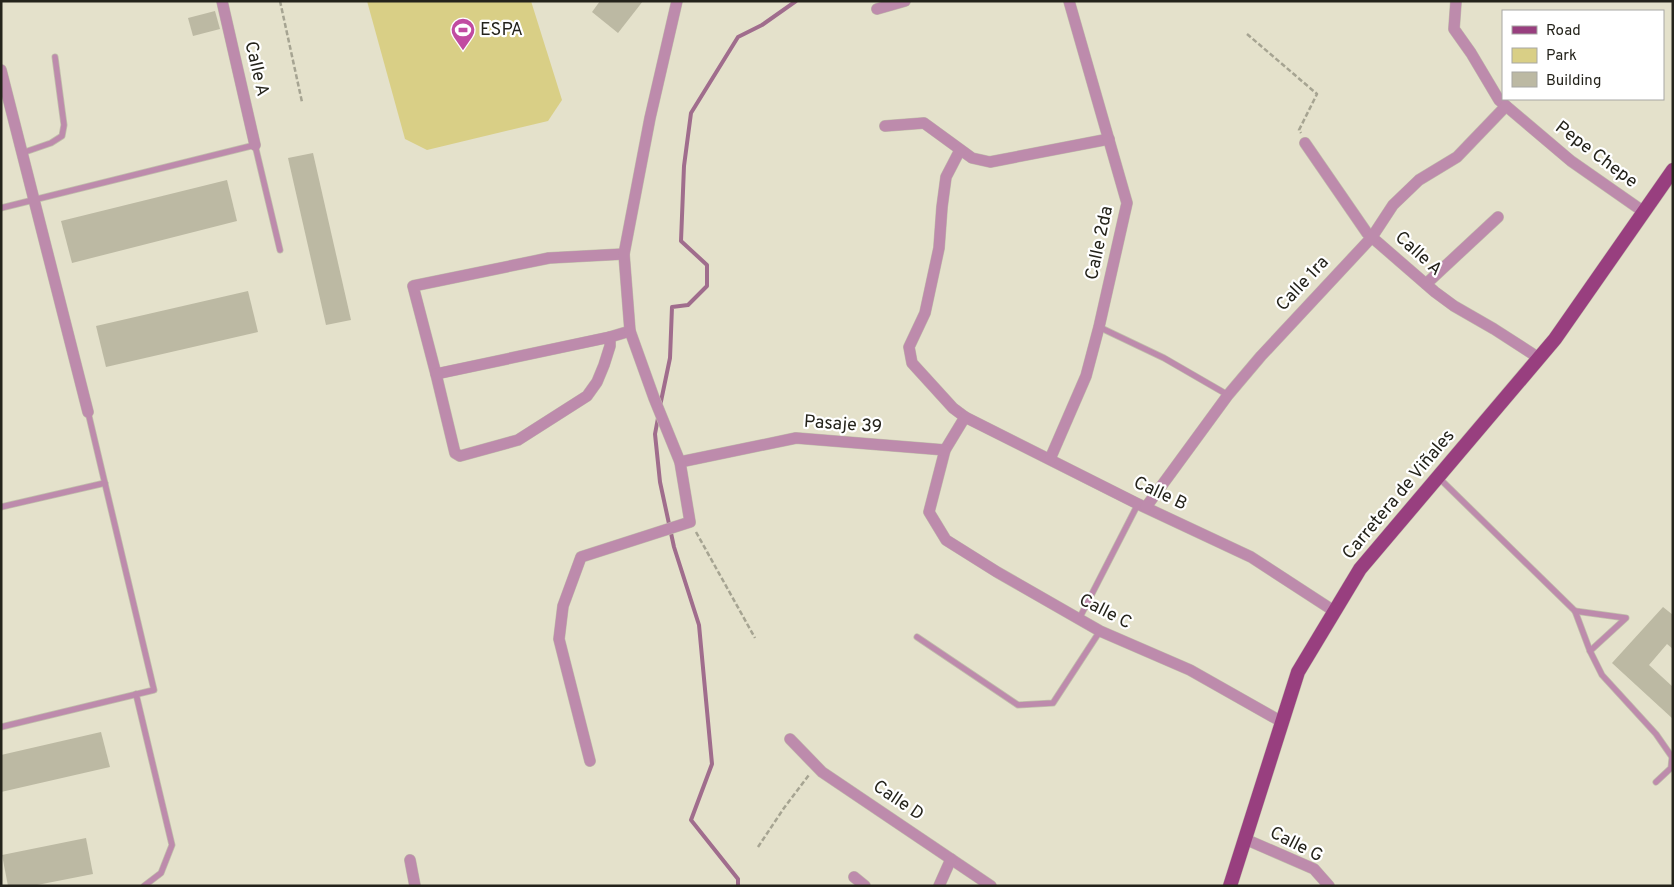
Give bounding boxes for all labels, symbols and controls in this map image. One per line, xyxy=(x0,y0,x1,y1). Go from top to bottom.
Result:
legend xyxy=(1502,10,1664,100)
sports icon: ESPA xyxy=(450,17,476,51)
place label: ESPA xyxy=(480,19,523,42)
text: Road xyxy=(1546,22,1581,41)
street label: Calle A xyxy=(238,39,274,99)
text: Park xyxy=(1546,47,1577,66)
text: Building xyxy=(1546,72,1601,91)
street label: Pepe Chepe xyxy=(1550,116,1642,194)
street label: Calle 2da xyxy=(1081,204,1119,282)
street label: Calle A xyxy=(1390,227,1446,281)
street label: Calle 1ra xyxy=(1272,252,1334,316)
street label: Pasaje 39 xyxy=(803,411,883,439)
street label: Carretera de Viñales xyxy=(1338,425,1460,565)
street label: Calle B xyxy=(1130,472,1190,516)
street label: Calle C xyxy=(1075,589,1135,635)
street label: Calle D xyxy=(868,776,928,826)
street label: Calle G xyxy=(1265,822,1327,868)

